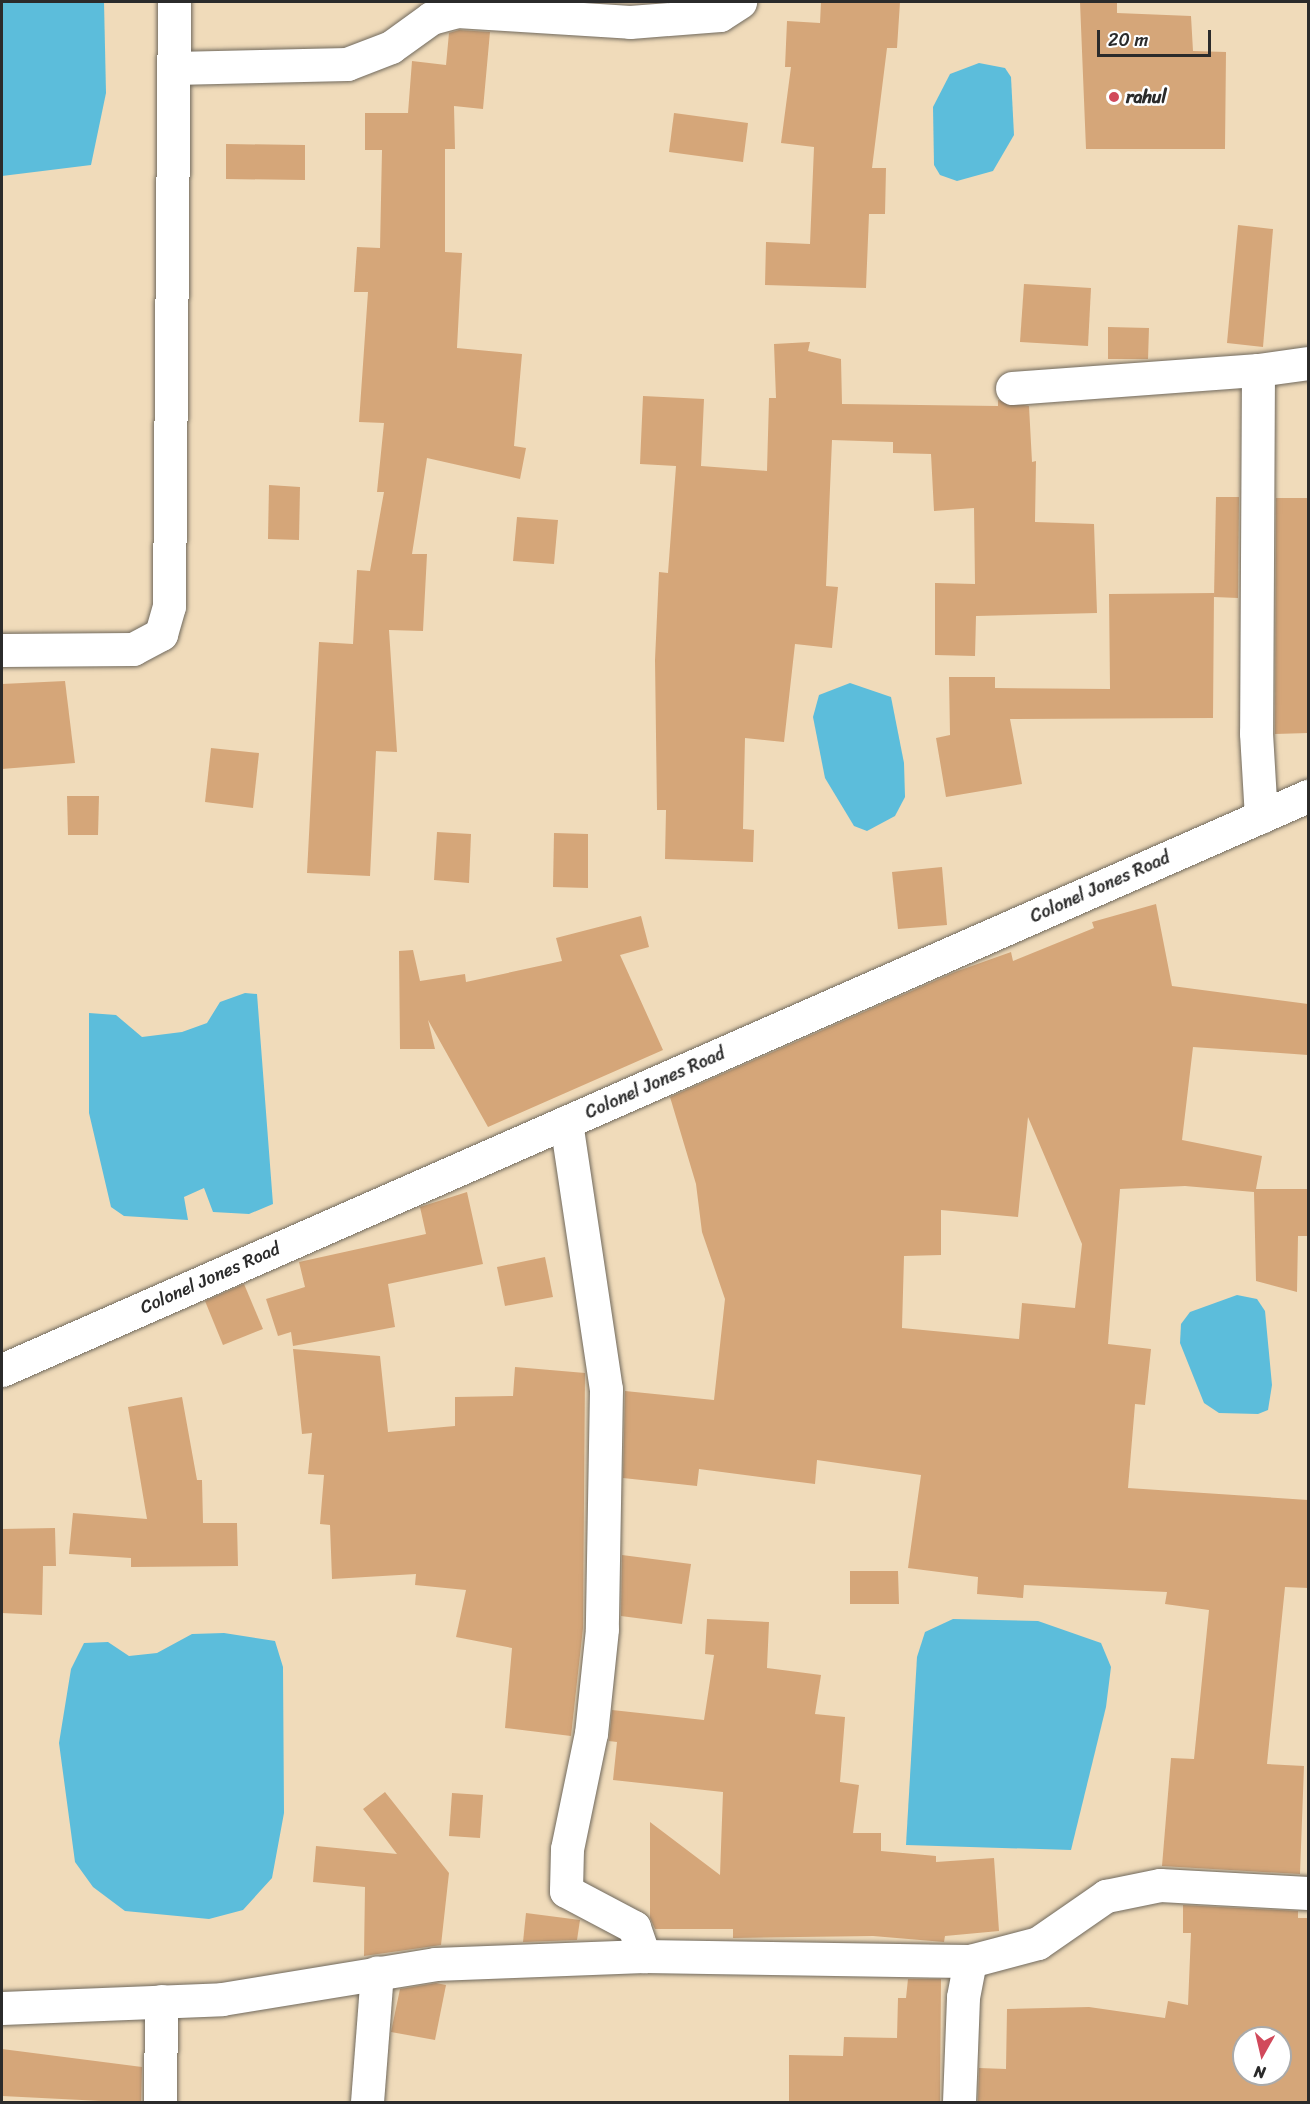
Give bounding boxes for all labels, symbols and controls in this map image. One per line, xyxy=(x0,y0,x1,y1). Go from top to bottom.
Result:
scale bar xyxy=(1100,18,1214,56)
text: 20 m xyxy=(1108,24,1148,56)
place label: rahul xyxy=(1126,86,1167,108)
marker: rahul xyxy=(1107,90,1121,104)
street label: Colonel Jones Road xyxy=(1027,846,1173,928)
street label: Colonel Jones Road xyxy=(582,1042,728,1124)
street label: Colonel Jones Road xyxy=(137,1237,283,1319)
north arrow xyxy=(1232,2026,1292,2086)
text: N xyxy=(1252,2057,1267,2087)

